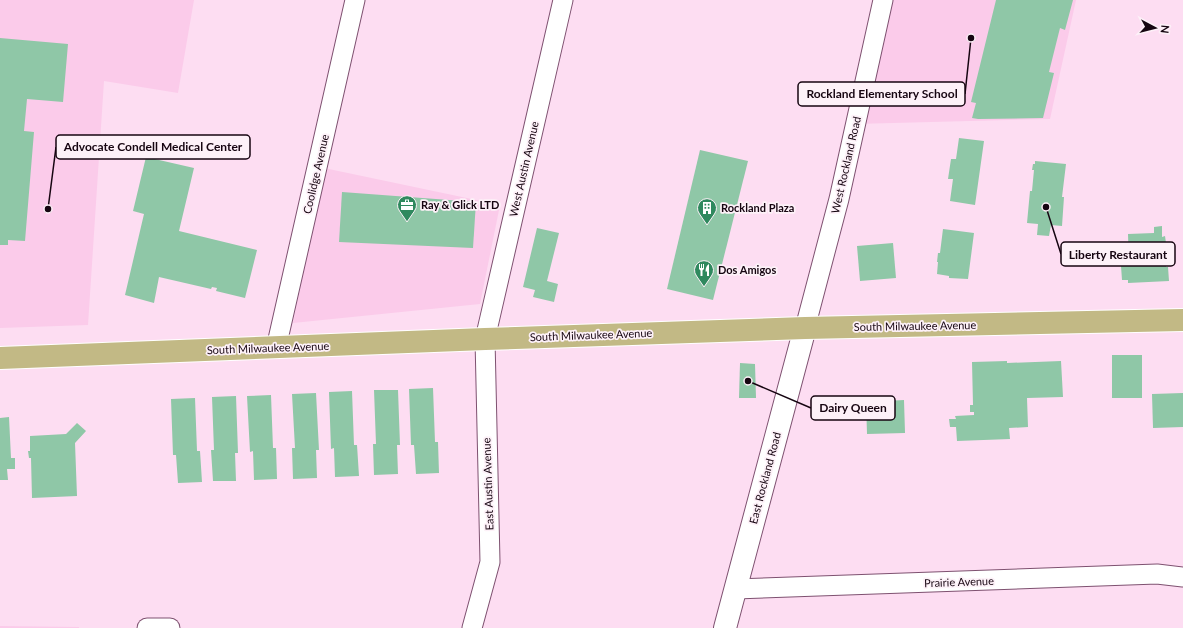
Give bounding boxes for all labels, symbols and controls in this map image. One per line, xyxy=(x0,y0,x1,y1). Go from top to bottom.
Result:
north arrow xyxy=(1135,8,1175,48)
text: N xyxy=(1158,24,1172,34)
callout: Rockland Elementary School xyxy=(798,82,965,106)
text: Rockland Elementary School xyxy=(806,86,958,101)
street label: West Rockland Road xyxy=(828,115,863,215)
street label: West Austin Avenue xyxy=(506,120,541,218)
street label: Coolidge Avenue xyxy=(300,133,331,215)
callout: Advocate Condell Medical Center xyxy=(56,135,250,159)
text: Advocate Condell Medical Center xyxy=(63,139,243,154)
office icon: Ray & Glick LTD xyxy=(396,194,418,222)
building icon: Rockland Plaza xyxy=(696,197,718,225)
place label: Ray & Glick LTD xyxy=(421,198,499,211)
place label: Rockland Plaza xyxy=(721,201,794,214)
callout: Liberty Restaurant xyxy=(1061,242,1175,266)
text: Liberty Restaurant xyxy=(1069,247,1168,262)
restaurant icon: Dos Amigos xyxy=(693,259,715,287)
place label: Dos Amigos xyxy=(718,263,776,276)
street label: South Milwaukee Avenue xyxy=(854,318,977,333)
street label: South Milwaukee Avenue xyxy=(530,326,653,343)
street label: South Milwaukee Avenue xyxy=(207,339,330,356)
callout: Dairy Queen xyxy=(811,396,895,420)
text: Dairy Queen xyxy=(819,400,887,415)
street label: East Rockland Road xyxy=(746,431,783,525)
street label: East Austin Avenue xyxy=(479,437,496,531)
street label: Prairie Avenue xyxy=(924,574,994,589)

